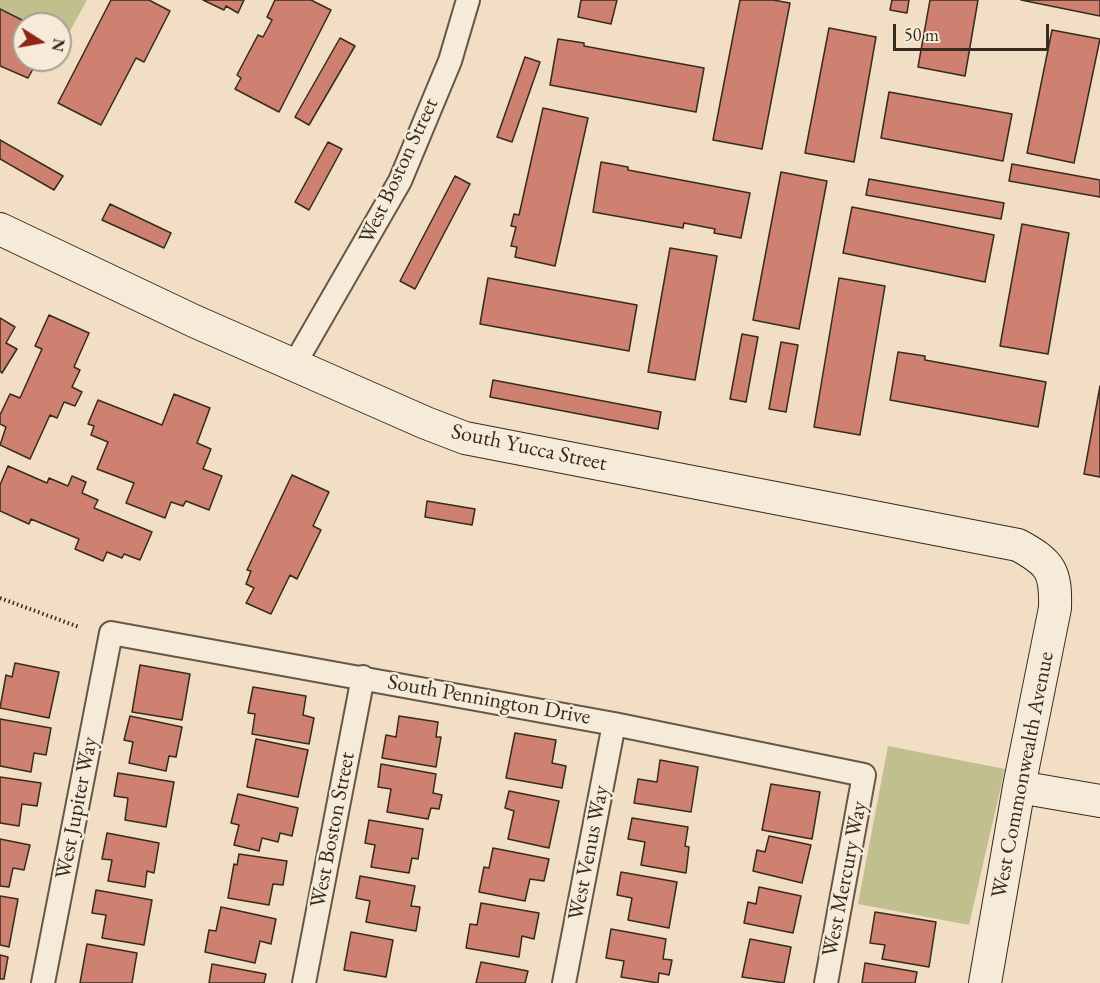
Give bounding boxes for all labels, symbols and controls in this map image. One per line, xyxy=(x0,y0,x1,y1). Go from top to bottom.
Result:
north arrow xyxy=(12,12,72,72)
scale bar xyxy=(896,12,1052,50)
text: 50 m xyxy=(904,23,939,46)
text: N xyxy=(47,37,70,54)
street label: West Boston Street xyxy=(354,94,444,248)
street label: South Yucca Street xyxy=(449,419,609,477)
street label: West Commonwealth Avenue xyxy=(986,649,1060,901)
street label: South Pennington Drive xyxy=(385,669,593,731)
street label: West Jupiter Way xyxy=(50,735,104,881)
street label: West Boston Street xyxy=(305,750,361,910)
street label: West Venus Way xyxy=(563,783,615,923)
street label: West Mercury Way xyxy=(817,799,873,959)

